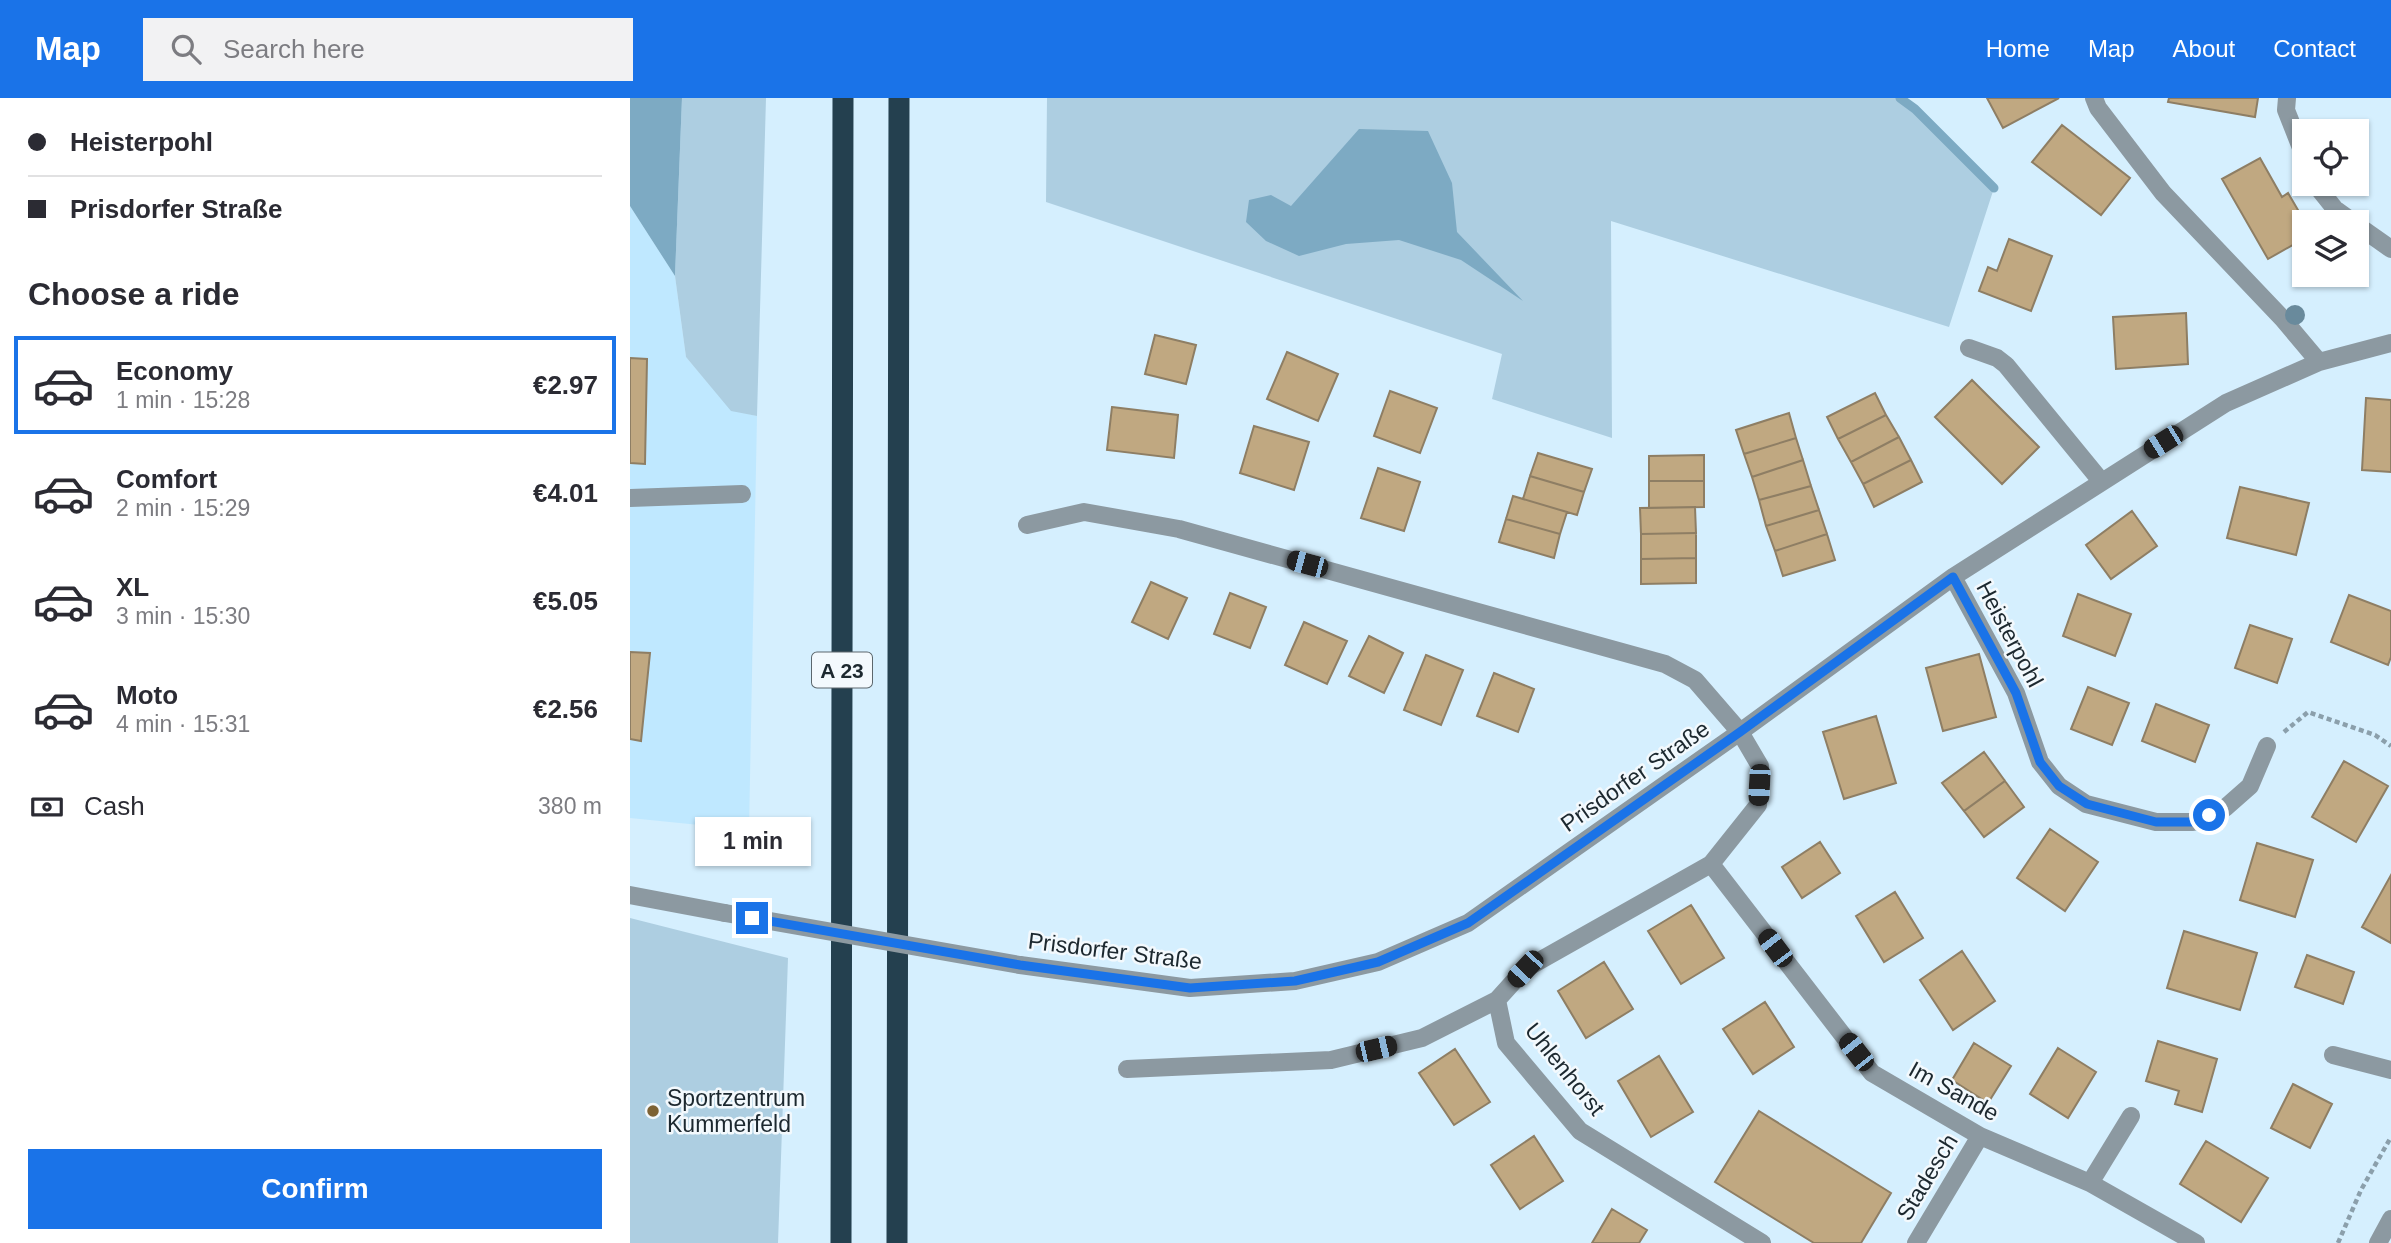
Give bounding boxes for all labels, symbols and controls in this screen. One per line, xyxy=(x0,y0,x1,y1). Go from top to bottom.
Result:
search box xyxy=(143,18,633,81)
text: Map xyxy=(35,30,101,67)
icon: search xyxy=(167,30,205,68)
text: Search here xyxy=(223,34,365,64)
text: Home xyxy=(1986,35,2050,62)
text: Map xyxy=(2088,35,2135,62)
text: About xyxy=(2173,35,2235,62)
text: Contact xyxy=(2273,35,2356,62)
map controls xyxy=(2292,119,2369,287)
button: locate xyxy=(2292,119,2369,196)
text: Heisterpohl xyxy=(70,127,213,157)
text: Prisdorfer Straße xyxy=(70,194,282,224)
button: layers xyxy=(2292,210,2369,287)
text: Choose a ride xyxy=(28,276,240,312)
icon: car xyxy=(32,354,95,417)
text: Economy xyxy=(116,356,233,386)
text: €2.97 xyxy=(533,370,598,400)
text: 1 min · 15:28 xyxy=(116,387,250,413)
car xyxy=(2140,422,2187,462)
icon: car xyxy=(32,462,95,525)
text: Comfort xyxy=(116,464,217,494)
text: €4.01 xyxy=(533,478,598,508)
text: 2 min · 15:29 xyxy=(116,495,250,521)
car xyxy=(1284,548,1331,580)
icon: car xyxy=(32,570,95,633)
text: XL xyxy=(116,572,149,602)
street label: Heisterpohl xyxy=(1971,577,2049,691)
text: €5.05 xyxy=(533,586,598,616)
text: 3 min · 15:30 xyxy=(116,603,250,629)
road number: A 23 xyxy=(812,652,872,688)
icon: car xyxy=(32,678,95,741)
text: Moto xyxy=(116,680,178,710)
text: €2.56 xyxy=(533,694,598,724)
text: 4 min · 15:31 xyxy=(116,711,250,737)
street label: Prisdorfer Straße xyxy=(1556,715,1714,837)
car xyxy=(1748,763,1771,807)
icon: cash xyxy=(28,788,66,826)
text: Cash xyxy=(84,791,145,821)
text: 380 m xyxy=(538,793,602,819)
route start xyxy=(2193,799,2225,831)
callout: 1 min xyxy=(694,816,810,866)
text: 1 min xyxy=(723,828,783,854)
route end xyxy=(736,902,768,934)
car xyxy=(1754,925,1797,971)
street label: Prisdorfer Straße xyxy=(1027,927,1203,975)
car xyxy=(1503,946,1548,992)
street label: Uhlenhorst xyxy=(1520,1018,1610,1121)
car xyxy=(1835,1029,1878,1075)
car xyxy=(1354,1034,1399,1064)
street label: Im Sande xyxy=(1905,1056,2003,1126)
place label: Sportzentrum Kummerfeld xyxy=(667,1085,805,1137)
marker: Sportzentrum Kummerfeld xyxy=(645,1103,661,1119)
street label: Stadesch xyxy=(1891,1129,1963,1225)
button: Confirm xyxy=(28,1149,602,1229)

